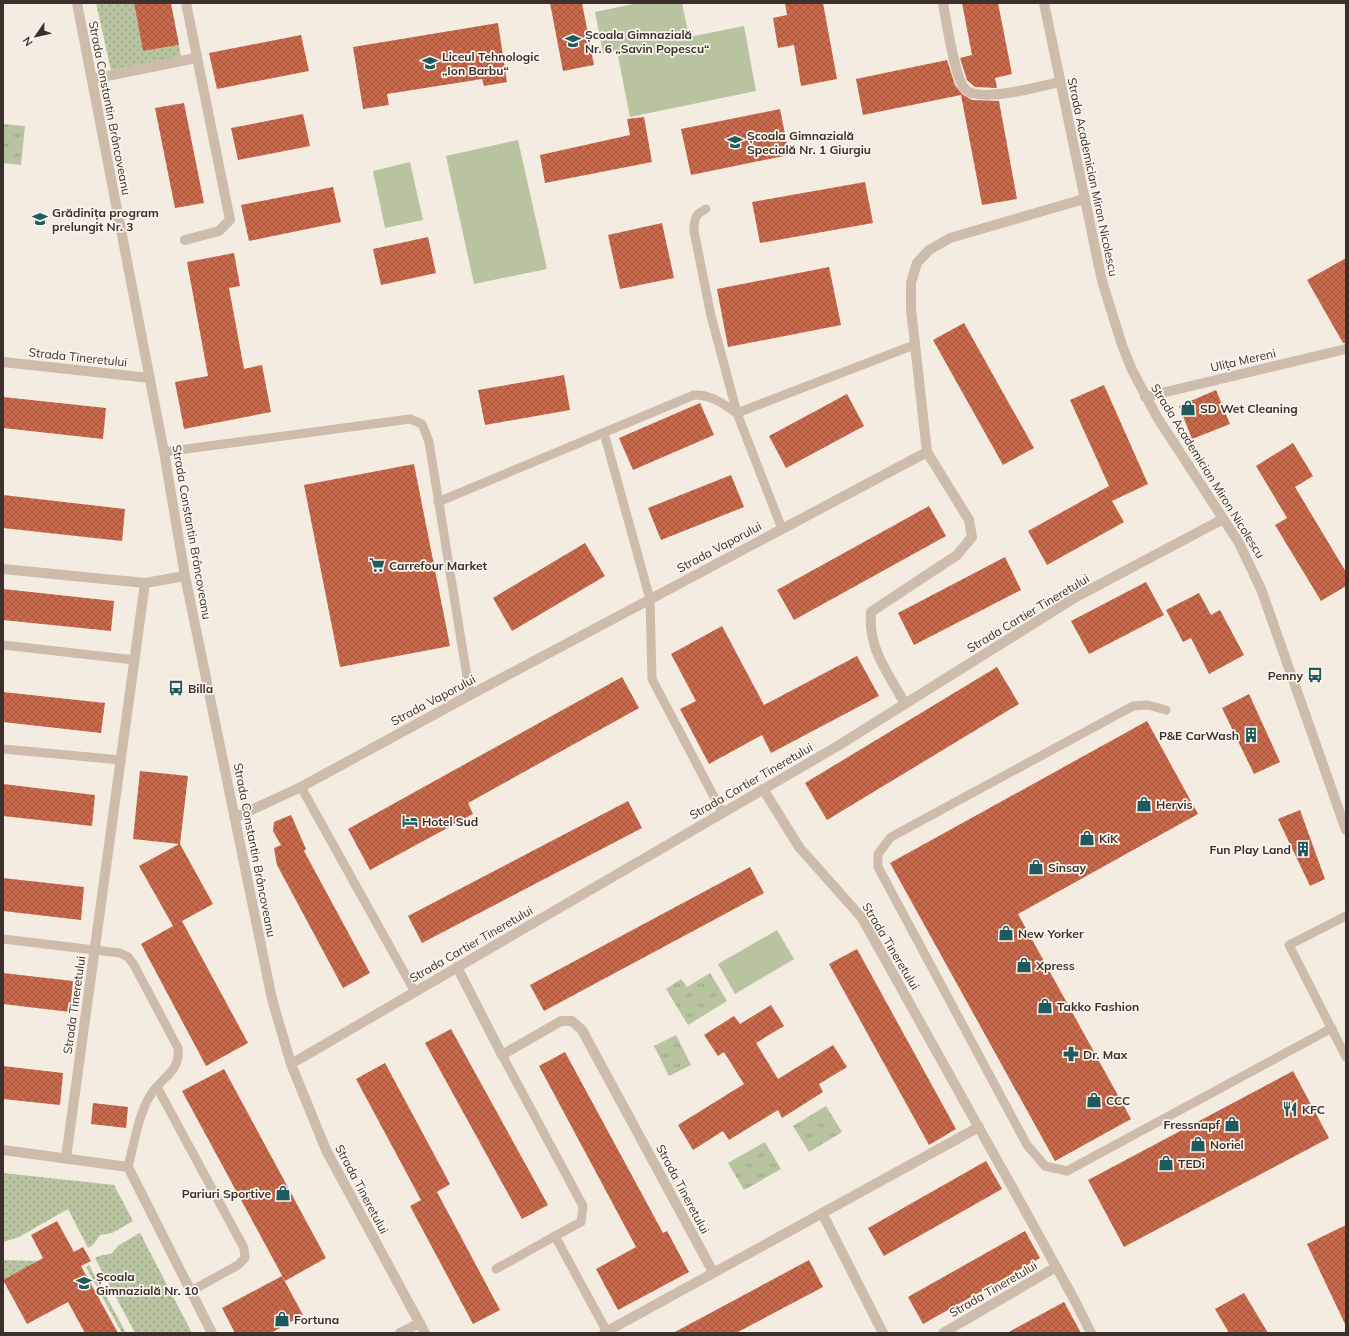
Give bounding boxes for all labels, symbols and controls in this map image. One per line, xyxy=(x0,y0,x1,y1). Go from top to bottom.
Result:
north arrow xyxy=(16,16,56,56)
street label: Strada Constantin Brâncoveanu xyxy=(86,20,134,196)
place label: Școala Gimnazială Nr. 6 „Savin Popescu“ xyxy=(585,27,709,56)
school or university icon: Școala Gimnazială Nr. 6 „Savin Popescu“ xyxy=(564,32,582,50)
text: N xyxy=(20,34,36,49)
place label: Liceul Tehnologic „Ion Barbu“ xyxy=(442,49,539,78)
school or university icon: Liceul Tehnologic „Ion Barbu“ xyxy=(421,54,439,72)
street label: Strada Academician Miron Nicolescu xyxy=(1065,76,1121,278)
place label: Școala Gimnazială Specială Nr. 1 Giurgiu xyxy=(747,128,871,157)
school or university icon: Școala Gimnazială Specială Nr. 1 Giurgiu xyxy=(726,133,744,151)
place label: Grădinița program prelungit Nr. 3 xyxy=(52,205,159,234)
school or university icon: Grădinița program prelungit Nr. 3 xyxy=(31,210,49,228)
street label: Strada Tineretului xyxy=(28,344,128,370)
street label: Ulița Mereni xyxy=(1209,345,1277,376)
street label: Strada Academician Miron Nicolescu xyxy=(1148,381,1268,561)
shop icon: SD Wet Cleaning xyxy=(1179,399,1197,417)
place label: SD Wet Cleaning xyxy=(1200,401,1298,416)
street label: Strada Constantin Brâncoveanu xyxy=(169,443,215,621)
street label: Strada Vaporului xyxy=(674,518,764,576)
supermarket icon: Carrefour Market xyxy=(368,556,386,574)
place label: Carrefour Market xyxy=(389,558,488,573)
street label: Strada Cartier Tineretului xyxy=(964,570,1092,655)
bus stop icon: Penny xyxy=(1306,666,1324,684)
place label: Penny xyxy=(1268,668,1303,683)
street label: Strada Vaporului xyxy=(388,671,478,729)
bus stop icon: Billa xyxy=(167,679,185,697)
place label: Billa xyxy=(188,681,213,696)
building icon: P&E CarWash xyxy=(1242,726,1260,744)
place label: P&E CarWash xyxy=(1159,728,1239,743)
street label: Strada Cartier Tineretului xyxy=(687,739,815,822)
street label: Strada Constantin Brâncoveanu xyxy=(231,762,279,938)
shop icon: Hervis xyxy=(1135,795,1153,813)
place label: Hervis xyxy=(1156,797,1193,812)
hotel icon: Hotel Sud xyxy=(401,812,419,830)
place label: Hotel Sud xyxy=(422,814,478,829)
shop icon: KiK xyxy=(1078,829,1096,847)
place label: KiK xyxy=(1099,831,1119,846)
building icon: Fun Play Land xyxy=(1294,840,1312,858)
place label: Fun Play Land xyxy=(1209,842,1291,857)
shop icon: Sinsay xyxy=(1027,858,1045,876)
place label: Sinsay xyxy=(1048,860,1087,875)
street label: Strada Tineretului xyxy=(859,900,923,992)
street label: Strada Cartier Tineretului xyxy=(407,902,535,985)
shop icon: New Yorker xyxy=(997,924,1015,942)
place label: New Yorker xyxy=(1018,926,1084,941)
street label: Strada Tineretului xyxy=(60,955,88,1055)
shop icon: Xpress xyxy=(1015,956,1033,974)
place label: Xpress xyxy=(1035,958,1075,973)
shop icon: Takko Fashion xyxy=(1036,997,1054,1015)
place label: Takko Fashion xyxy=(1057,999,1139,1014)
pharmacy icon: Dr. Max xyxy=(1062,1045,1080,1063)
place label: Dr. Max xyxy=(1083,1047,1128,1062)
shop icon: CCC xyxy=(1085,1091,1103,1109)
place label: CCC xyxy=(1106,1093,1130,1108)
restaurant icon: KFC xyxy=(1281,1100,1299,1118)
place label: KFC xyxy=(1302,1102,1325,1117)
shop icon: Fressnapf xyxy=(1223,1115,1241,1133)
place label: Fressnapf xyxy=(1164,1117,1221,1132)
shop icon: Noriel xyxy=(1189,1135,1207,1153)
place label: Noriel xyxy=(1210,1137,1244,1152)
street label: Strada Tineretului xyxy=(332,1142,392,1236)
street label: Strada Tineretului xyxy=(653,1142,713,1236)
shop icon: TEDi xyxy=(1157,1154,1175,1172)
place label: TEDi xyxy=(1178,1156,1205,1171)
shop icon: Pariuri Sportive xyxy=(274,1184,292,1202)
place label: Pariuri Sportive xyxy=(182,1186,271,1201)
street label: Strada Tineretului xyxy=(946,1258,1040,1320)
place label: Școala Gimnazială Nr. 10 xyxy=(96,1269,198,1298)
school or university icon: Școala Gimnazială Nr. 10 xyxy=(75,1274,93,1292)
shop icon: Fortuna xyxy=(273,1310,291,1328)
place label: Fortuna xyxy=(294,1312,339,1327)

